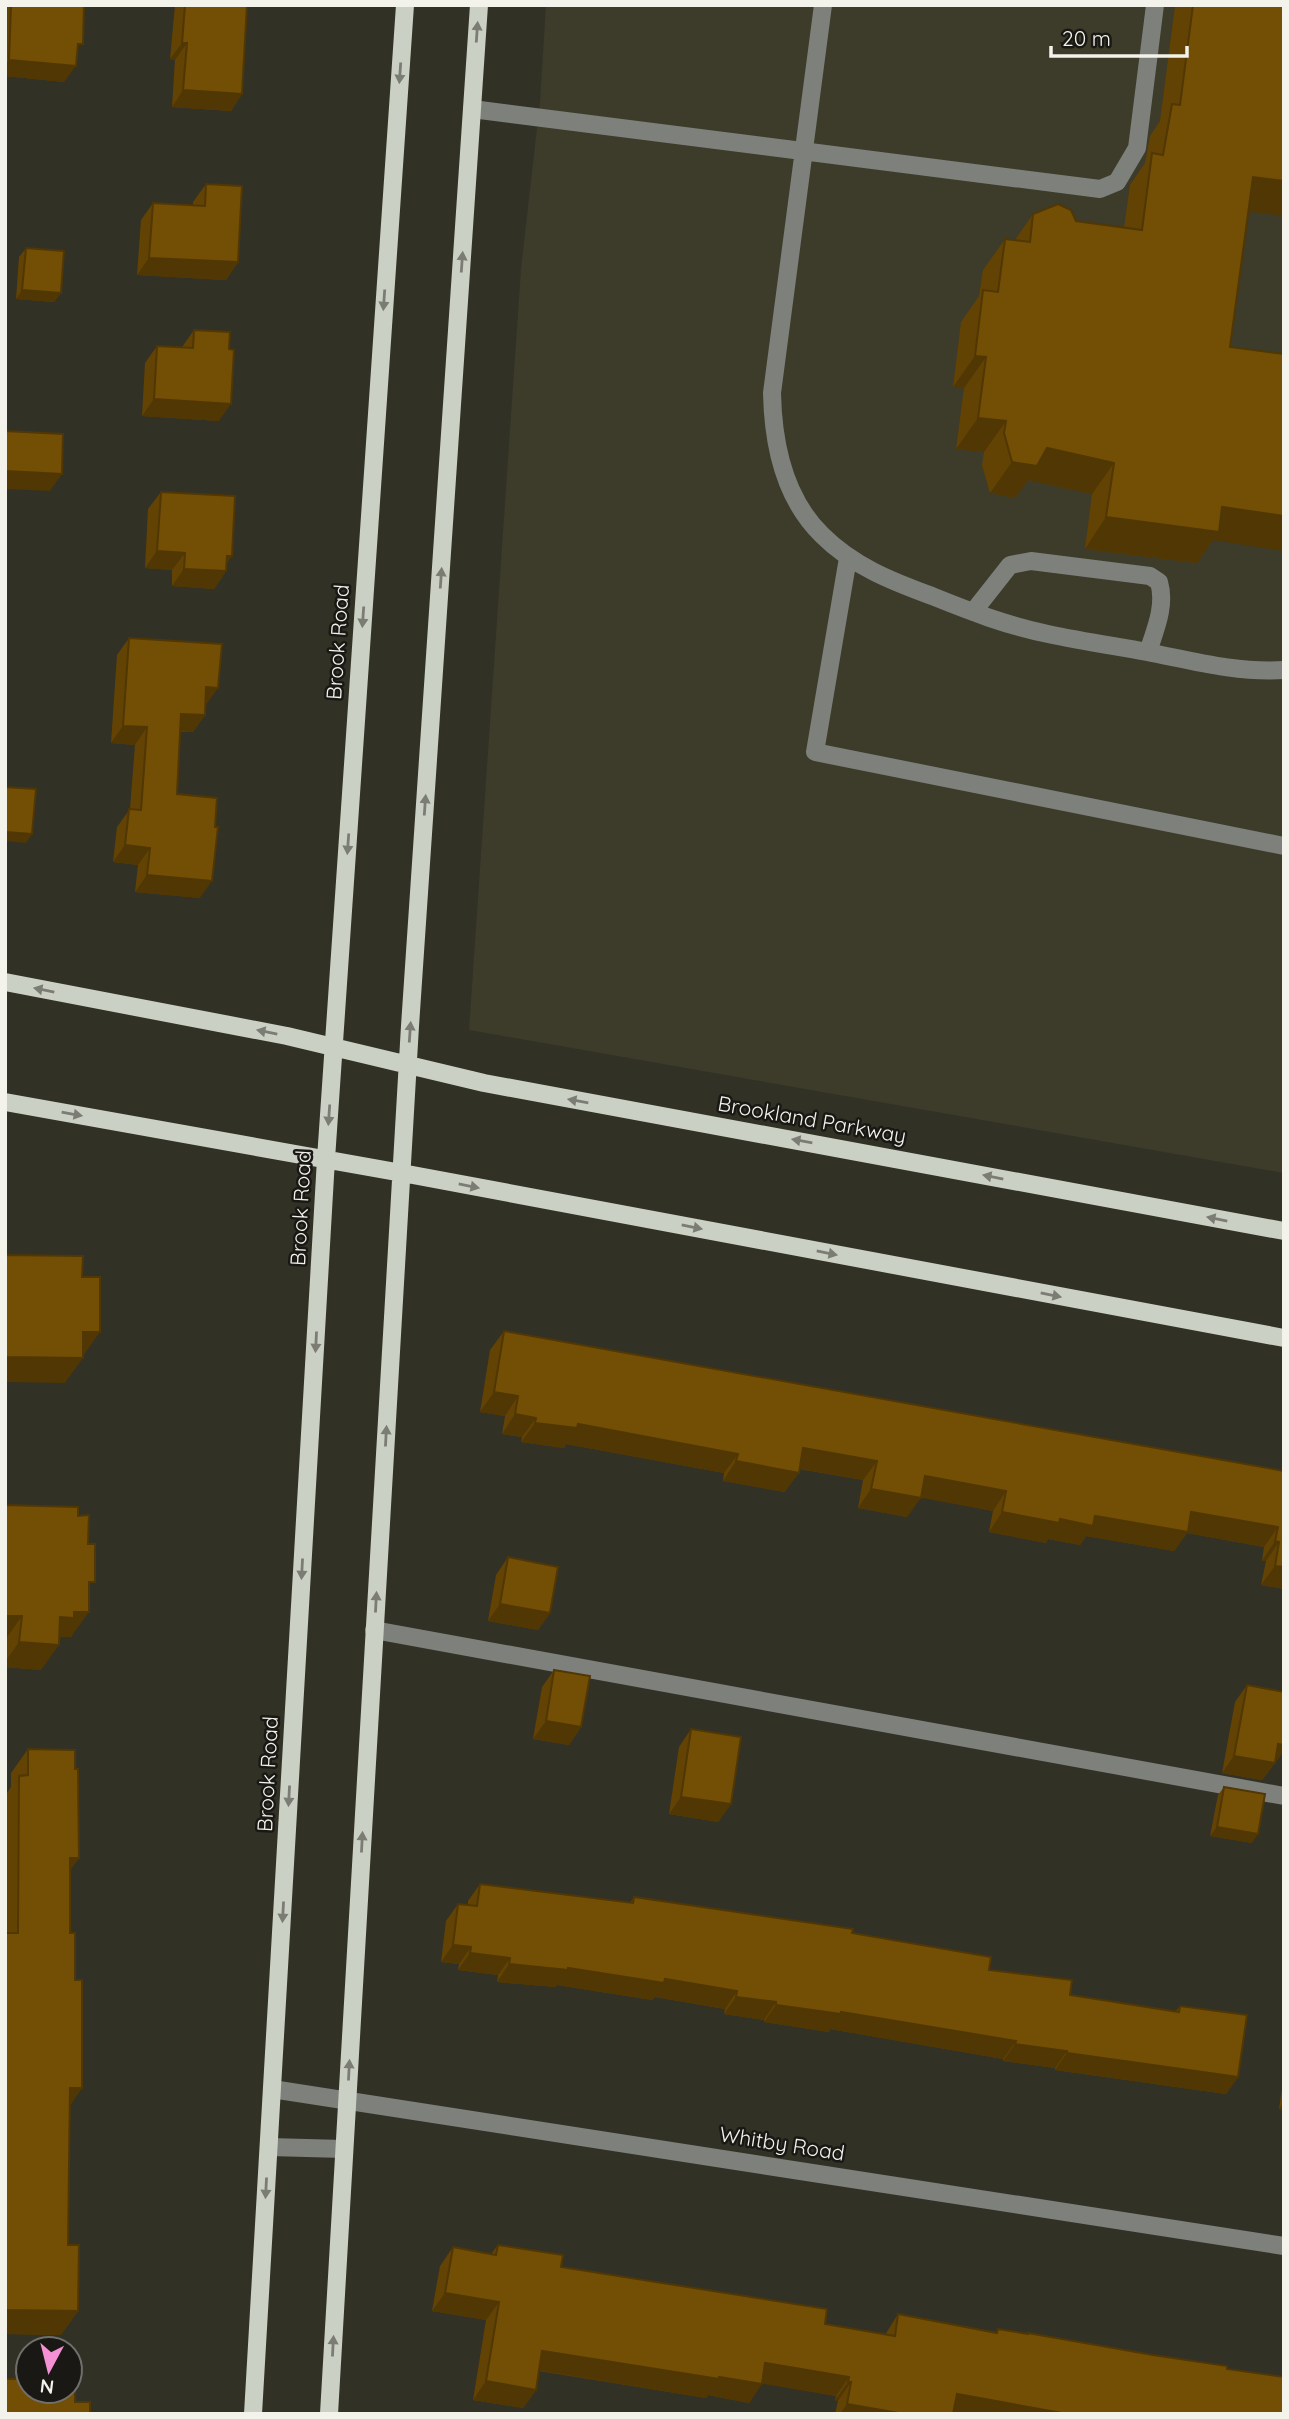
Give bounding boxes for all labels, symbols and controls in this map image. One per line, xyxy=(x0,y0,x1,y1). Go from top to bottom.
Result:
scale bar xyxy=(1051,14,1188,58)
one-way arrow xyxy=(472,21,483,43)
text: 20 m xyxy=(1062,25,1111,51)
one-way arrow xyxy=(394,63,405,85)
one-way arrow xyxy=(457,251,468,273)
one-way arrow xyxy=(379,290,390,312)
one-way arrow xyxy=(435,567,446,589)
street label: Brook Road xyxy=(320,583,354,701)
one-way arrow xyxy=(357,606,368,628)
one-way arrow xyxy=(420,794,431,816)
one-way arrow xyxy=(342,833,353,855)
one-way arrow xyxy=(33,984,55,995)
one-way arrow xyxy=(404,1020,415,1042)
one-way arrow xyxy=(256,1026,278,1037)
street label: Brookland Parkway xyxy=(716,1090,908,1148)
one-way arrow xyxy=(567,1095,589,1106)
one-way arrow xyxy=(323,1104,334,1126)
one-way arrow xyxy=(61,1109,83,1120)
one-way arrow xyxy=(791,1136,813,1147)
street label: Brook Road xyxy=(284,1149,316,1266)
one-way arrow xyxy=(982,1171,1004,1182)
one-way arrow xyxy=(458,1181,480,1192)
one-way arrow xyxy=(1206,1213,1228,1224)
one-way arrow xyxy=(681,1222,703,1233)
one-way arrow xyxy=(816,1247,838,1258)
one-way arrow xyxy=(1040,1289,1062,1300)
one-way arrow xyxy=(310,1331,321,1353)
one-way arrow xyxy=(380,1424,391,1446)
one-way arrow xyxy=(297,1558,308,1580)
one-way arrow xyxy=(370,1591,381,1613)
street label: Brook Road xyxy=(251,1715,283,1832)
one-way arrow xyxy=(284,1785,295,1807)
one-way arrow xyxy=(357,1831,368,1853)
one-way arrow xyxy=(277,1901,288,1923)
one-way arrow xyxy=(344,2058,355,2080)
street label: Whitby Road xyxy=(718,2120,847,2166)
one-way arrow xyxy=(261,2177,272,2199)
one-way arrow xyxy=(328,2334,339,2356)
north arrow xyxy=(14,2335,84,2405)
text: N xyxy=(39,2374,55,2400)

